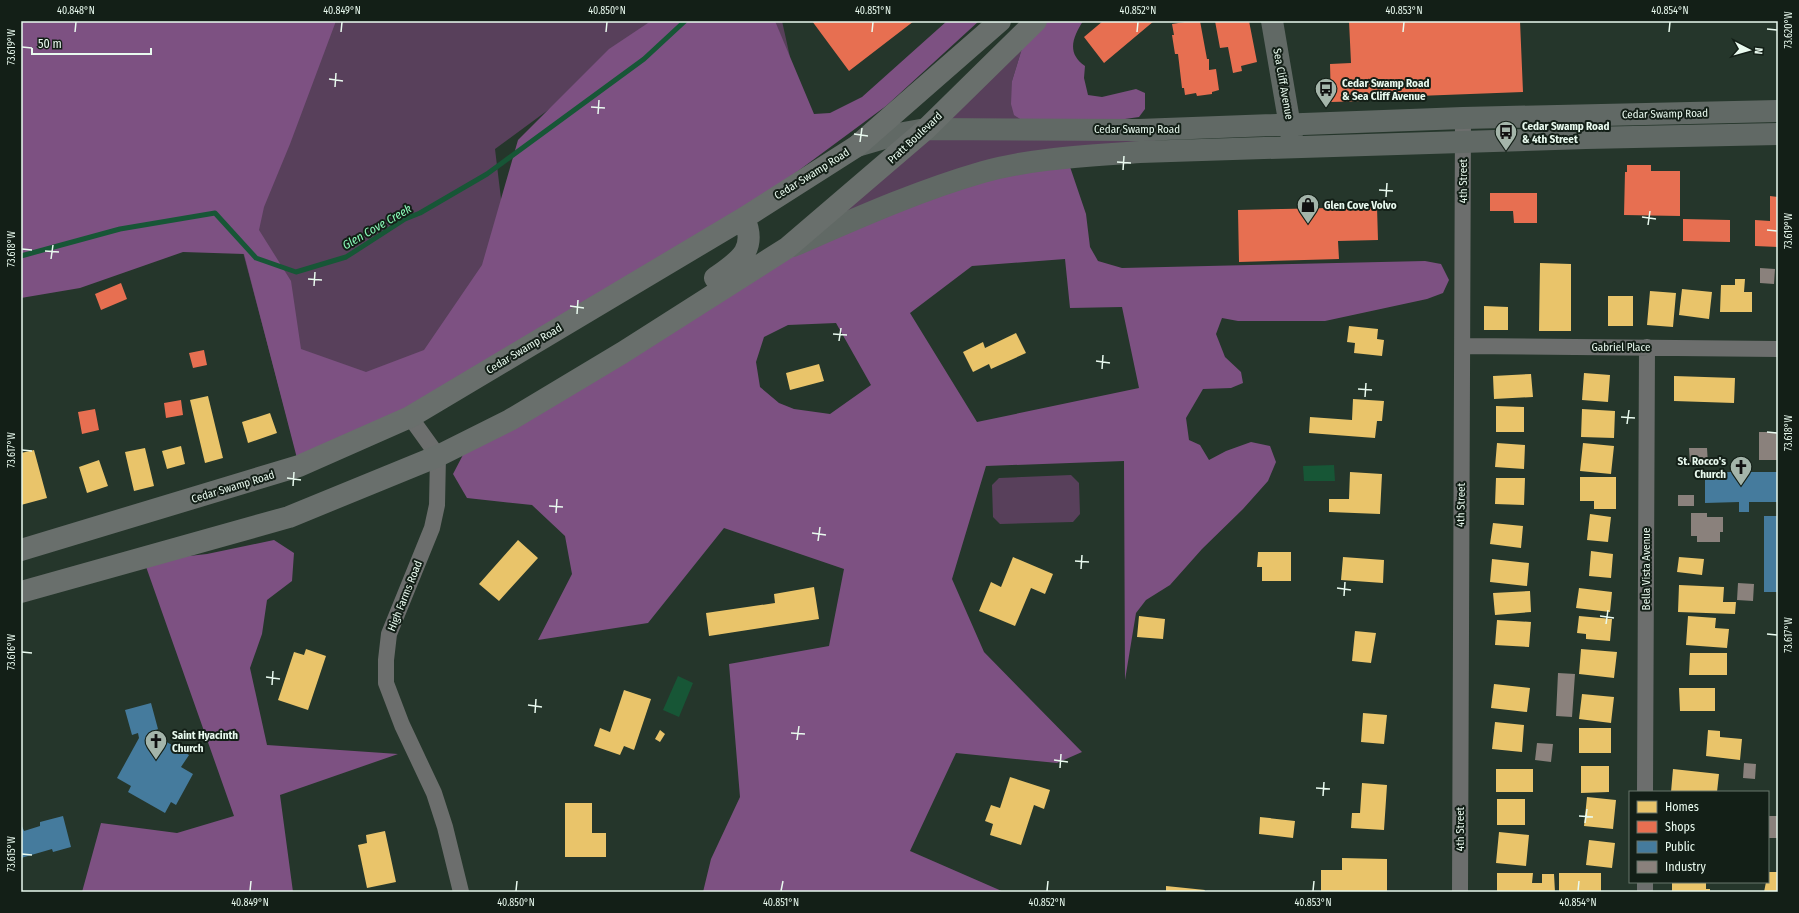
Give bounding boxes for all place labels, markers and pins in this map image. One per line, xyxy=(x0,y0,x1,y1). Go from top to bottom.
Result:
bus stop icon: Cedar Swamp Road & Sea Cliff Avenue xyxy=(1313,76,1339,109)
place label: Cedar Swamp Road & Sea Cliff Avenue xyxy=(1342,77,1429,103)
bus stop icon: Cedar Swamp Road & 4th Street xyxy=(1493,119,1519,152)
place label: Cedar Swamp Road & 4th Street xyxy=(1522,120,1609,146)
shop icon: Glen Cove Volvo xyxy=(1295,192,1321,225)
place label: Glen Cove Volvo xyxy=(1324,199,1397,212)
church icon: St. Rocco's Church xyxy=(1728,454,1754,487)
place label: St. Rocco's Church xyxy=(1678,455,1726,481)
church icon: Saint Hyacinth Church xyxy=(143,728,169,761)
place label: Saint Hyacinth Church xyxy=(172,729,238,755)

